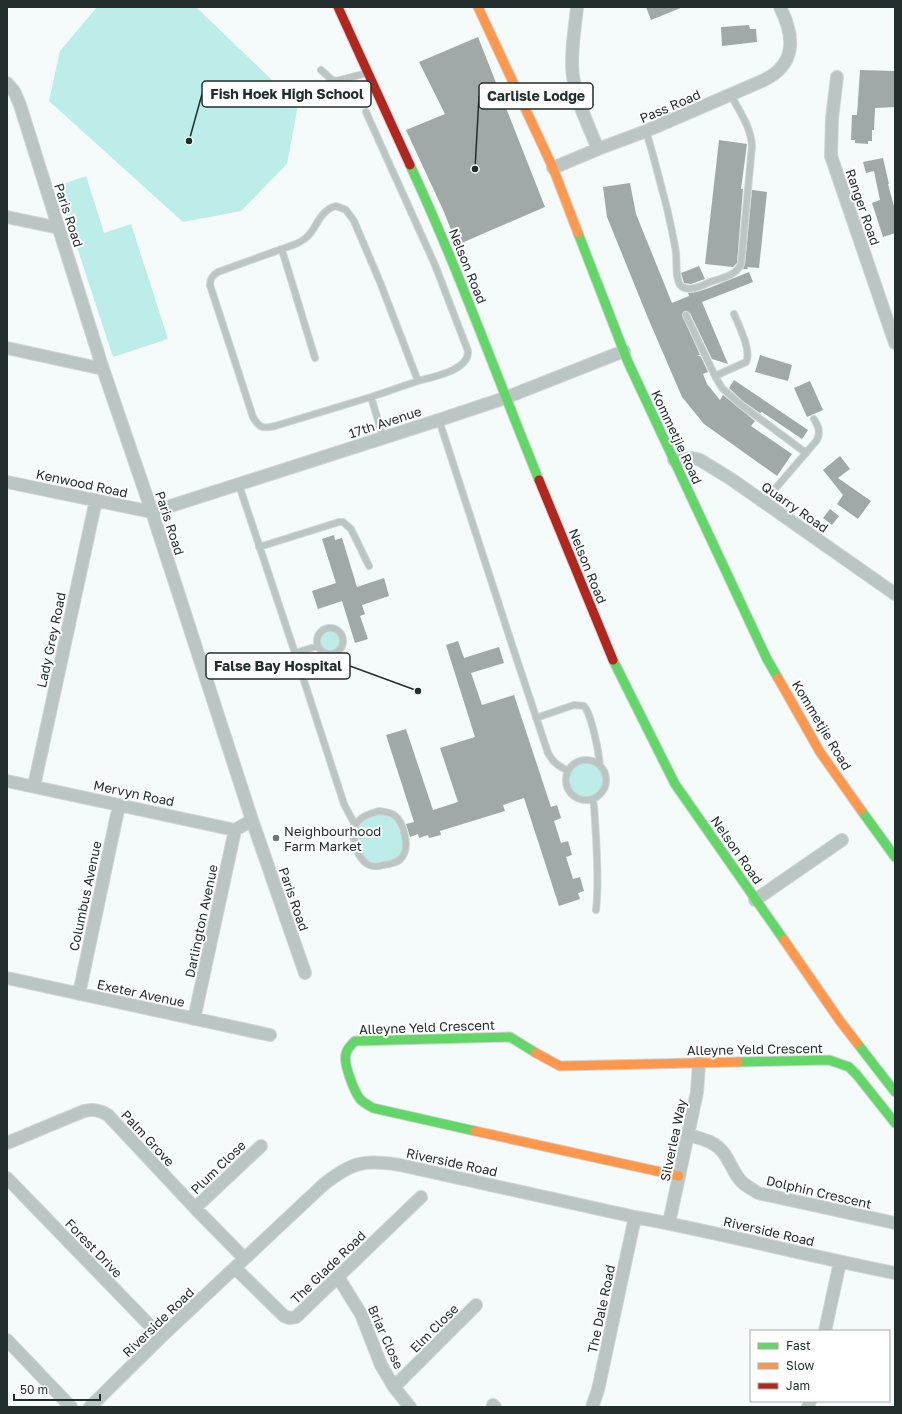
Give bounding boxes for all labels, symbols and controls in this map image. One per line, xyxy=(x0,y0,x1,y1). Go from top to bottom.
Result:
callout: Fish Hoek High School xyxy=(202,81,371,107)
callout: Carlisle Lodge xyxy=(479,83,593,109)
text: Fish Hoek High School xyxy=(210,85,364,102)
street label: Pass Road xyxy=(637,86,703,126)
text: Carlisle Lodge xyxy=(487,87,585,104)
street label: Ranger Road xyxy=(842,167,884,247)
street label: Paris Road xyxy=(51,181,87,249)
street label: Nelson Road xyxy=(446,226,490,306)
street label: Kommetjie Road xyxy=(648,387,706,487)
street label: 17th Avenue xyxy=(347,403,423,441)
street label: Kenwood Road xyxy=(35,465,129,501)
street label: Quarry Road xyxy=(759,478,831,536)
street label: Paris Road xyxy=(152,489,188,557)
street label: Nelson Road xyxy=(566,526,610,606)
street label: Lady Grey Road xyxy=(33,591,69,689)
callout: False Bay Hospital xyxy=(206,653,350,679)
text: False Bay Hospital xyxy=(214,657,342,674)
street label: Kommetjie Road xyxy=(789,677,855,773)
street label: Mervyn Road xyxy=(92,777,176,809)
street label: Nelson Road xyxy=(708,813,766,887)
place label: Neighbourhood Farm Market xyxy=(284,823,381,854)
marker: Neighbourhood Farm Market xyxy=(271,833,281,843)
street label: Columbus Avenue xyxy=(66,840,104,952)
street label: Darlington Avenue xyxy=(181,863,221,979)
street label: Paris Road xyxy=(276,865,312,933)
street label: Exeter Avenue xyxy=(96,976,186,1010)
street label: Alleyne Yeld Crescent xyxy=(359,1017,495,1037)
street label: Alleyne Yeld Crescent xyxy=(687,1040,823,1058)
street label: Silverlea Way xyxy=(656,1097,690,1183)
street label: Palm Grove xyxy=(118,1107,178,1169)
street label: Plum Close xyxy=(187,1137,249,1197)
street label: Riverside Road xyxy=(405,1145,499,1179)
street label: Dolphin Crescent xyxy=(765,1172,873,1212)
street label: Riverside Road xyxy=(722,1213,816,1249)
street label: Forest Drive xyxy=(62,1215,126,1281)
street label: The Glade Road xyxy=(287,1227,369,1307)
street label: The Dale Road xyxy=(584,1263,618,1355)
street label: Riverside Road xyxy=(119,1284,197,1360)
street label: Elm Close xyxy=(406,1300,462,1356)
street label: Briar Close xyxy=(365,1303,407,1371)
legend xyxy=(750,1330,890,1402)
text: Fast xyxy=(786,1338,811,1353)
text: Slow xyxy=(786,1358,814,1373)
scale bar xyxy=(14,1376,100,1402)
text: Jam xyxy=(786,1378,810,1393)
text: 50 m xyxy=(20,1382,48,1397)

